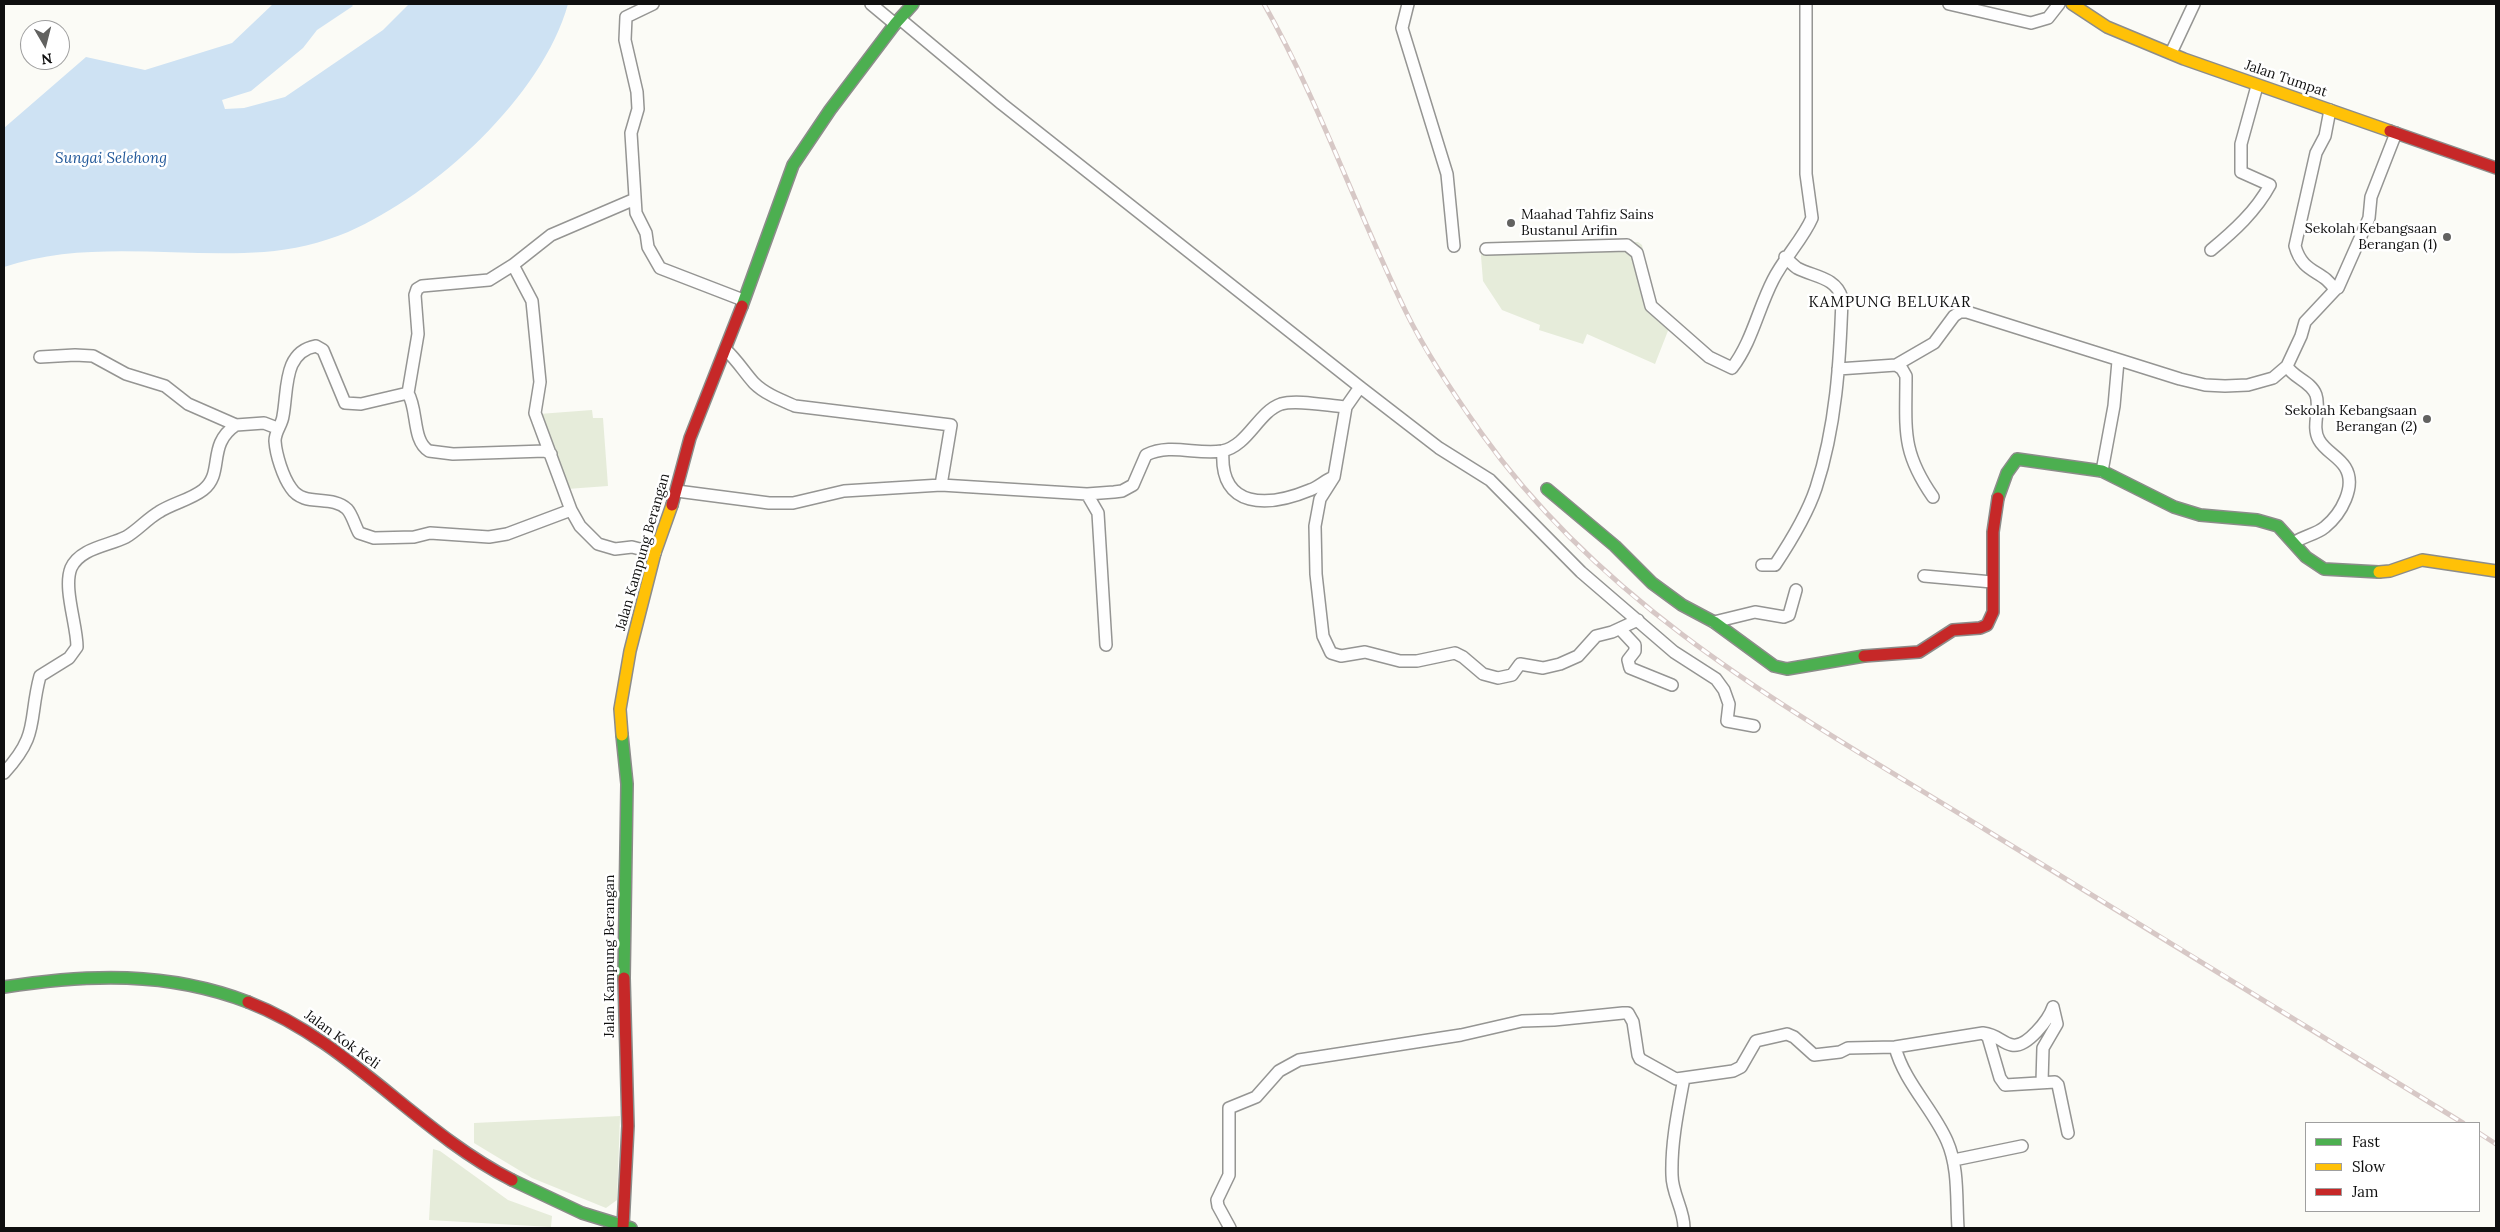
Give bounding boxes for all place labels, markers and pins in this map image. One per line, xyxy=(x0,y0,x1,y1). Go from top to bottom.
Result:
place label: Maahad Tahfiz Sains Bustanul Arifin xyxy=(1521,207,1654,240)
marker: Maahad Tahfiz Sains Bustanul Arifin xyxy=(1505,217,1517,229)
place label: Sekolah Kebangsaan Berangan (1) xyxy=(2305,221,2437,253)
marker: Sekolah Kebangsaan Berangan (1) xyxy=(2441,231,2453,243)
place label: Sekolah Kebangsaan Berangan (2) xyxy=(2285,403,2417,436)
marker: Sekolah Kebangsaan Berangan (2) xyxy=(2421,413,2433,425)

